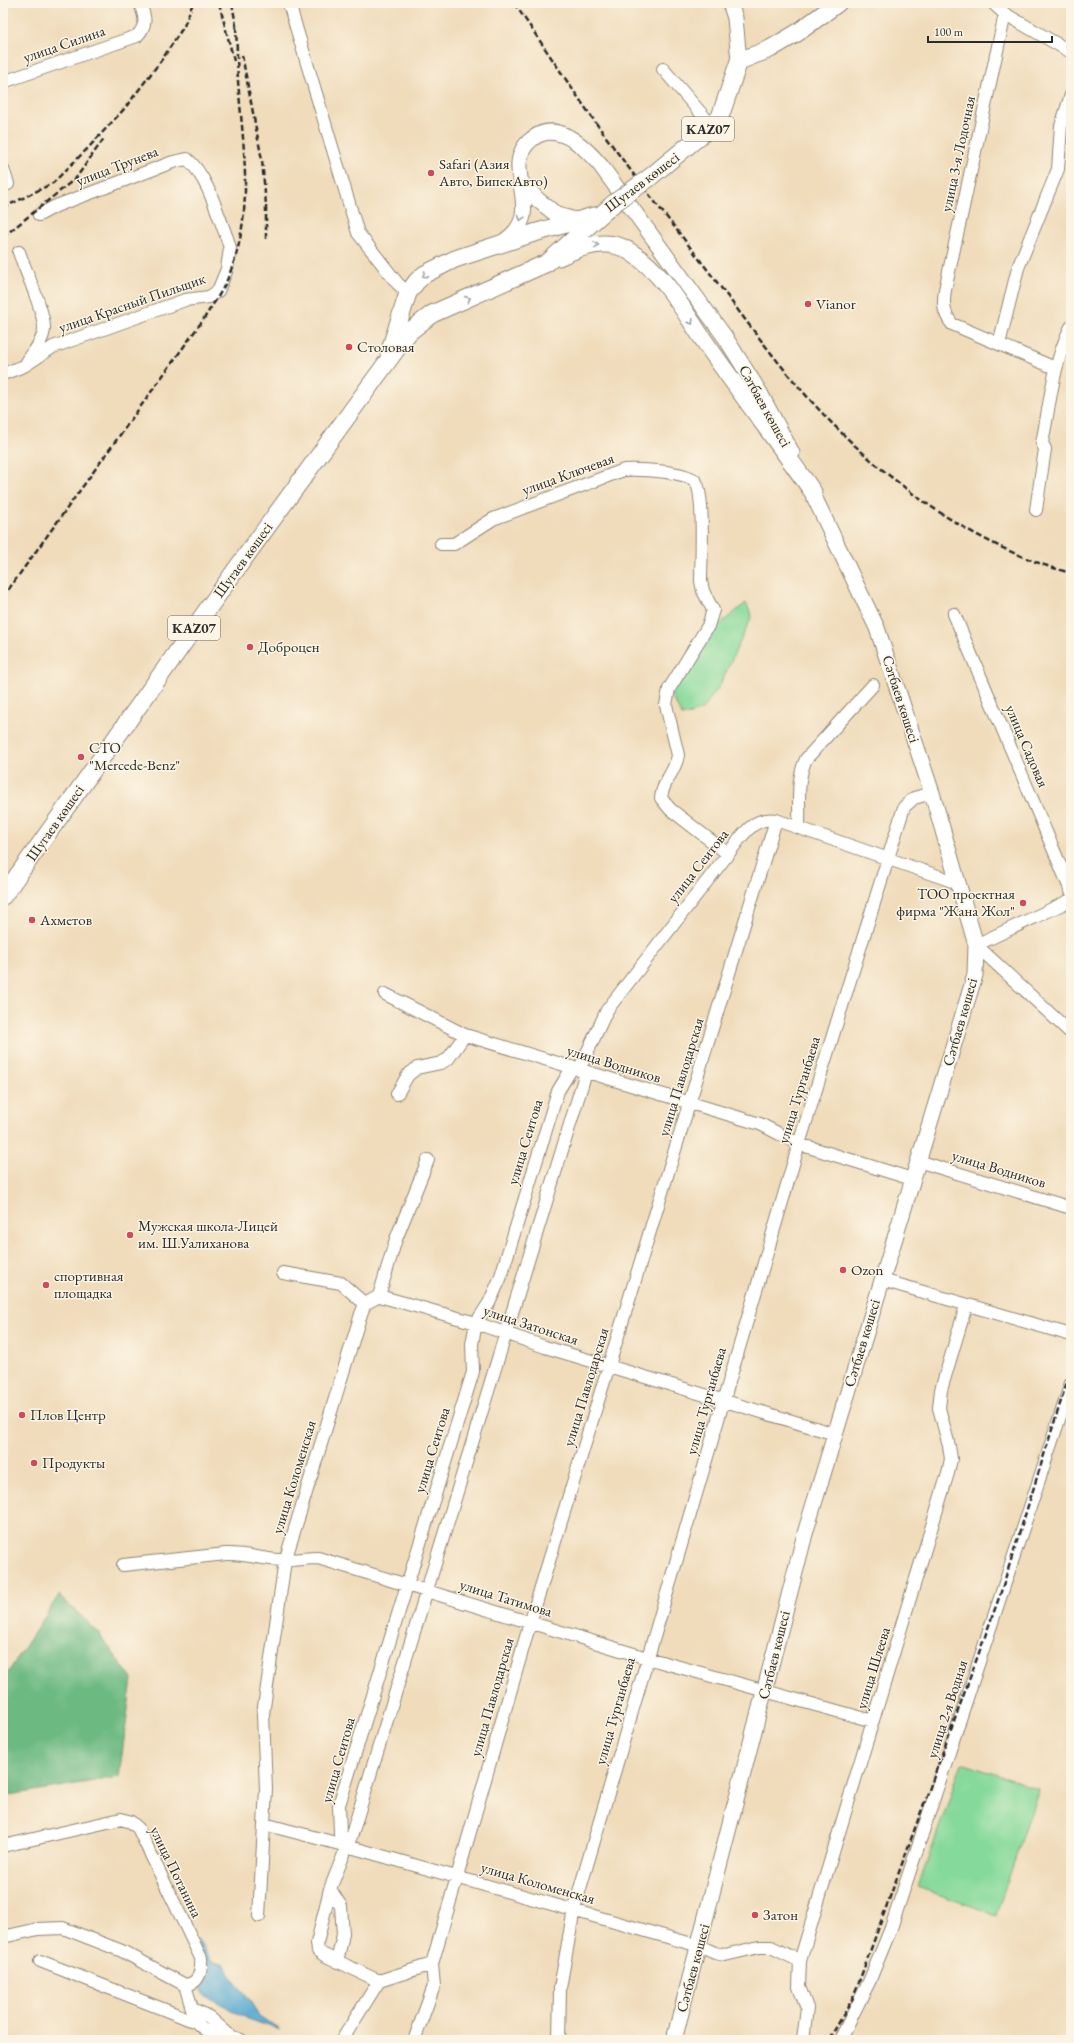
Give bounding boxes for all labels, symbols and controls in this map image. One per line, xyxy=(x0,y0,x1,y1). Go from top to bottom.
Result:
scale bar xyxy=(928,18,1052,44)
street label: улица Силина xyxy=(20,21,107,66)
text: 100 m xyxy=(934,24,964,40)
street label: улица 3-я Лодочная xyxy=(936,94,979,214)
road number: KAZ07 xyxy=(682,117,734,141)
street label: улица Трунева xyxy=(73,141,161,190)
street label: Шугаев көшесі xyxy=(601,147,683,216)
place label: Safari (Азия Авто, БипекАвто) xyxy=(438,154,548,190)
marker: Safari (Азия Авто, БипекАвто) xyxy=(426,168,436,178)
one-way arrow xyxy=(517,215,526,222)
one-way arrow xyxy=(593,241,599,250)
street label: улица Красный Пильщик xyxy=(56,268,208,337)
one-way arrow xyxy=(422,270,429,278)
place label: Vianor xyxy=(816,294,856,313)
one-way arrow xyxy=(463,296,471,304)
marker: Vianor xyxy=(803,299,813,309)
one-way arrow xyxy=(687,318,694,325)
place label: Столовая xyxy=(357,337,415,356)
marker: Столовая xyxy=(344,342,354,352)
street label: Сәтбаев көшесі xyxy=(735,361,796,450)
street label: улица Ключевая xyxy=(519,448,617,499)
street label: Шугаев көшесі xyxy=(209,518,277,601)
road number: KAZ07 xyxy=(168,616,220,640)
place label: Доброцен xyxy=(258,637,320,656)
marker: Доброцен xyxy=(245,642,255,652)
street label: Сәтбаев көшесі xyxy=(878,653,925,745)
street label: улица Садовая xyxy=(1002,702,1054,790)
place label: СТО "Mercede-Benz" xyxy=(89,738,180,774)
marker: СТО "Mercede-Benz" xyxy=(76,752,86,762)
street label: Шугаев көшесі xyxy=(21,781,88,865)
street label: улица Сеитова xyxy=(663,825,732,906)
place label: ТОО проектная фирма "Жана Жол" xyxy=(896,884,1015,920)
marker: ТОО проектная фирма "Жана Жол" xyxy=(1018,898,1028,908)
place label: Ахметов xyxy=(39,910,92,929)
marker: Ахметов xyxy=(27,915,37,925)
street label: Сәтбаев көшесі xyxy=(938,975,981,1068)
street label: улица Павлодарская xyxy=(653,1015,708,1138)
street label: улица Турганбаева xyxy=(773,1034,824,1146)
street label: улица Водников xyxy=(565,1040,663,1087)
street label: улица Сеитова xyxy=(503,1097,547,1187)
street label: улица Водников xyxy=(950,1145,1048,1192)
place label: Мужская школа-Лицей им. Ш.Уалиханова xyxy=(138,1216,278,1252)
marker: Мужская школа-Лицей им. Ш.Уалиханова xyxy=(125,1230,135,1240)
place label: Ozon xyxy=(851,1260,884,1279)
marker: Ozon xyxy=(838,1265,848,1275)
place label: спортивная площадка xyxy=(54,1266,124,1302)
marker: спортивная площадка xyxy=(41,1280,51,1290)
street label: Сәтбаев көшесі xyxy=(839,1296,884,1389)
street label: улица Затонская xyxy=(481,1300,581,1349)
street label: улица Павлодарская xyxy=(558,1325,613,1448)
street label: улица Турганбаева xyxy=(681,1345,730,1457)
place label: Плов Центр xyxy=(30,1405,106,1424)
street label: улица Сеитова xyxy=(410,1405,454,1495)
marker: Плов Центр xyxy=(17,1410,27,1420)
street label: улица Коломенская xyxy=(267,1418,320,1536)
place label: Продукты xyxy=(42,1453,105,1472)
marker: Продукты xyxy=(29,1458,39,1468)
street label: улица Татимова xyxy=(458,1574,555,1621)
street label: Сәтбаев көшесі xyxy=(753,1608,794,1701)
street label: улица Шлеева xyxy=(851,1625,894,1711)
street label: улица Павлодарская xyxy=(465,1635,518,1759)
street label: улица Турганбаева xyxy=(590,1655,639,1767)
street label: улица 2-я Водная xyxy=(922,1657,971,1760)
street label: улица Сеитова xyxy=(316,1715,359,1805)
street label: улица Потанина xyxy=(146,1823,207,1921)
street label: улица Коломенская xyxy=(479,1857,598,1908)
place label: Затон xyxy=(763,1905,798,1924)
marker: Затон xyxy=(750,1910,760,1920)
street label: Сәтбаев көшесі xyxy=(672,1921,714,2014)

